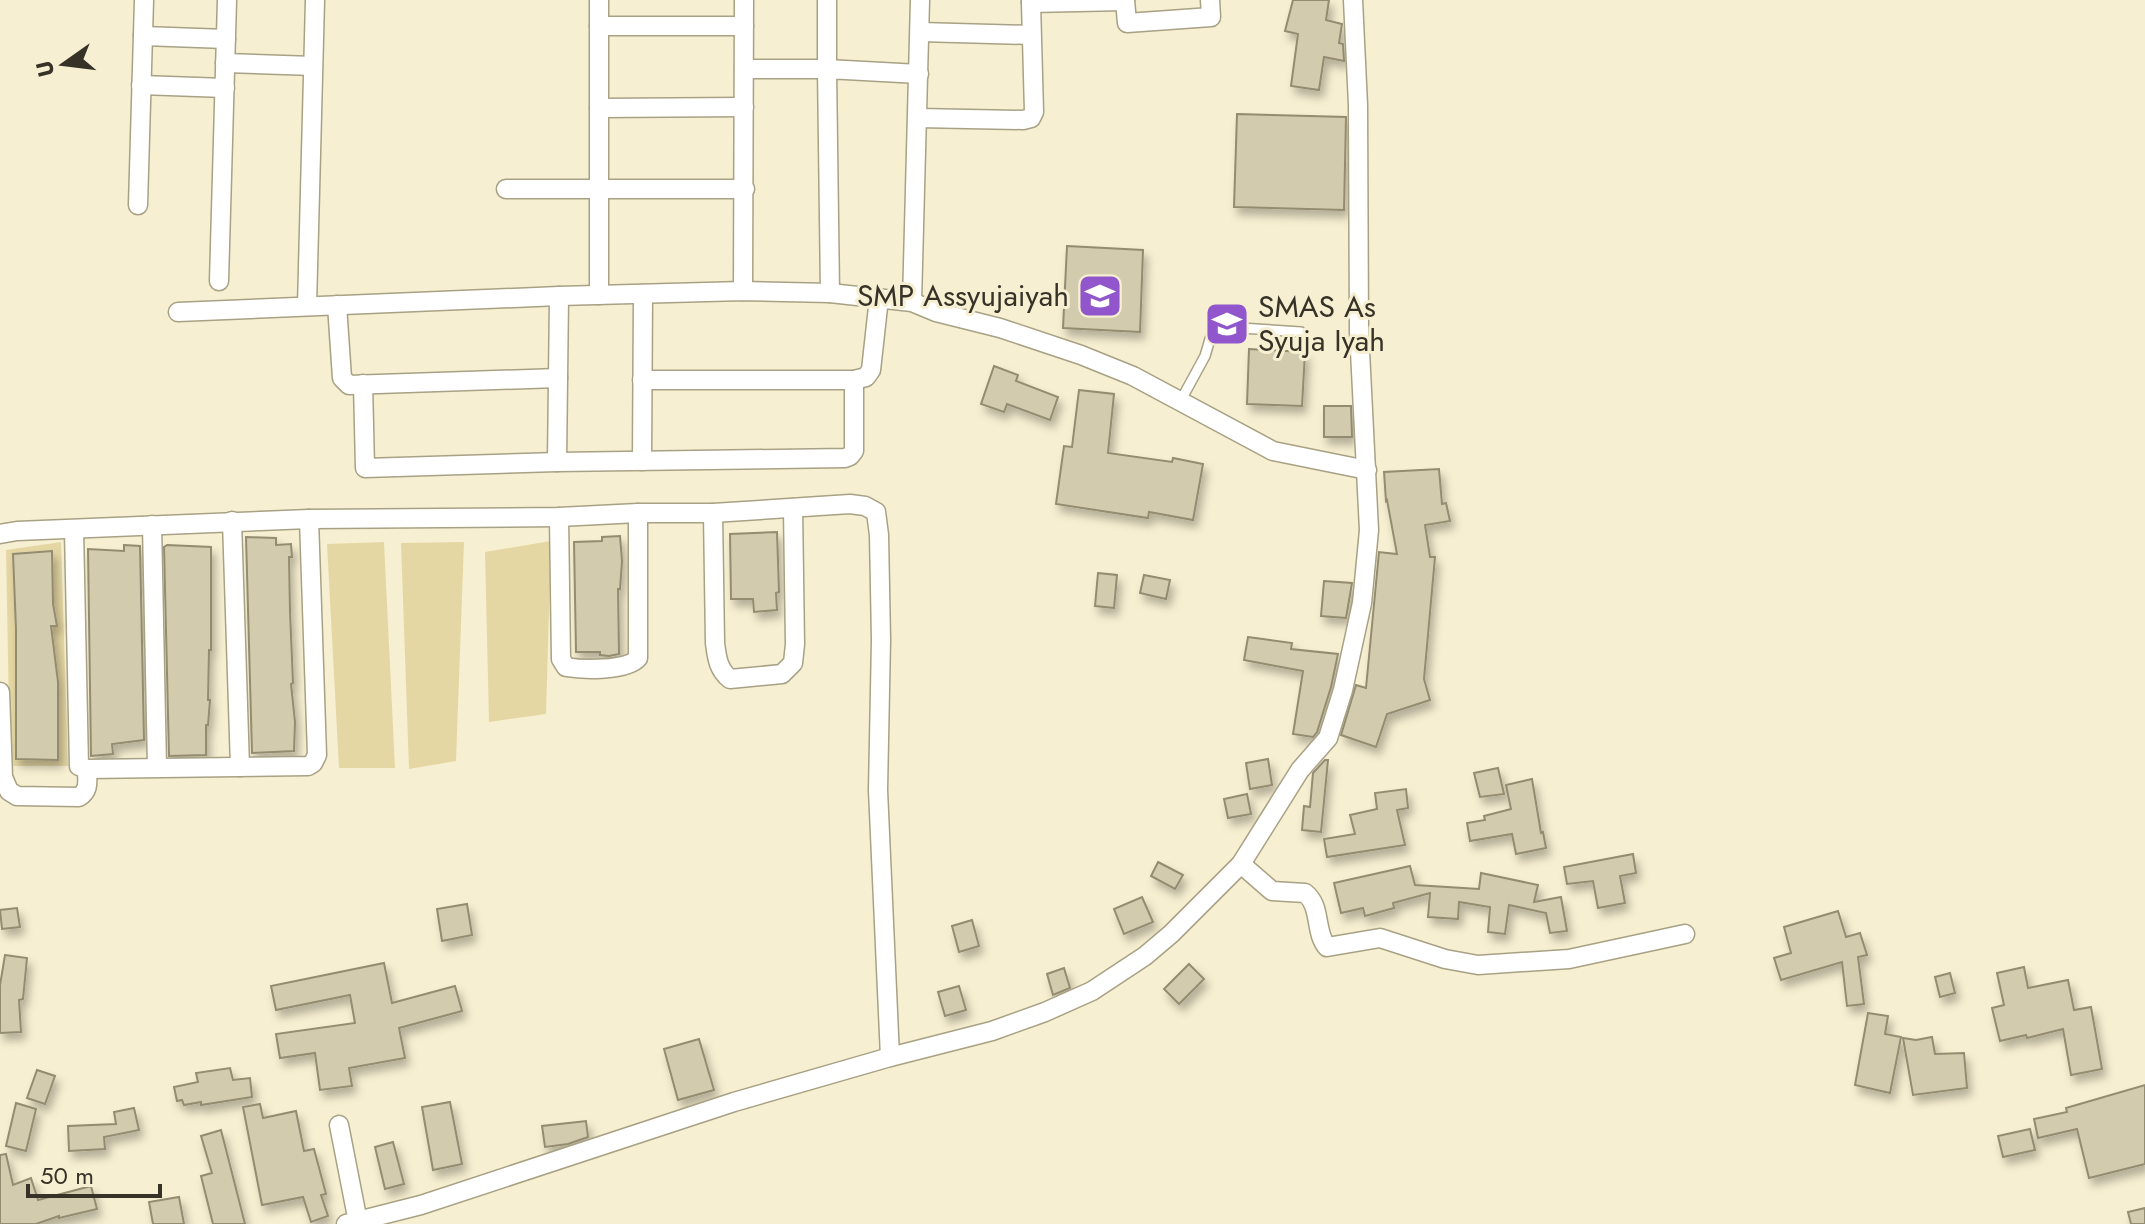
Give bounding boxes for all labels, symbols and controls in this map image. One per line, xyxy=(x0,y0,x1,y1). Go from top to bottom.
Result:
north arrow xyxy=(24,24,104,104)
text: U xyxy=(27,57,62,80)
school or university icon: SMP Assyujaiyah xyxy=(1076,272,1124,320)
place label: SMP Assyujaiyah xyxy=(857,274,1069,317)
place label: SMAS As Syuja Iyah xyxy=(1258,285,1385,362)
school or university icon: SMAS As Syuja Iyah xyxy=(1203,300,1251,348)
scale bar xyxy=(28,1148,160,1198)
text: 50 m xyxy=(40,1158,94,1193)

